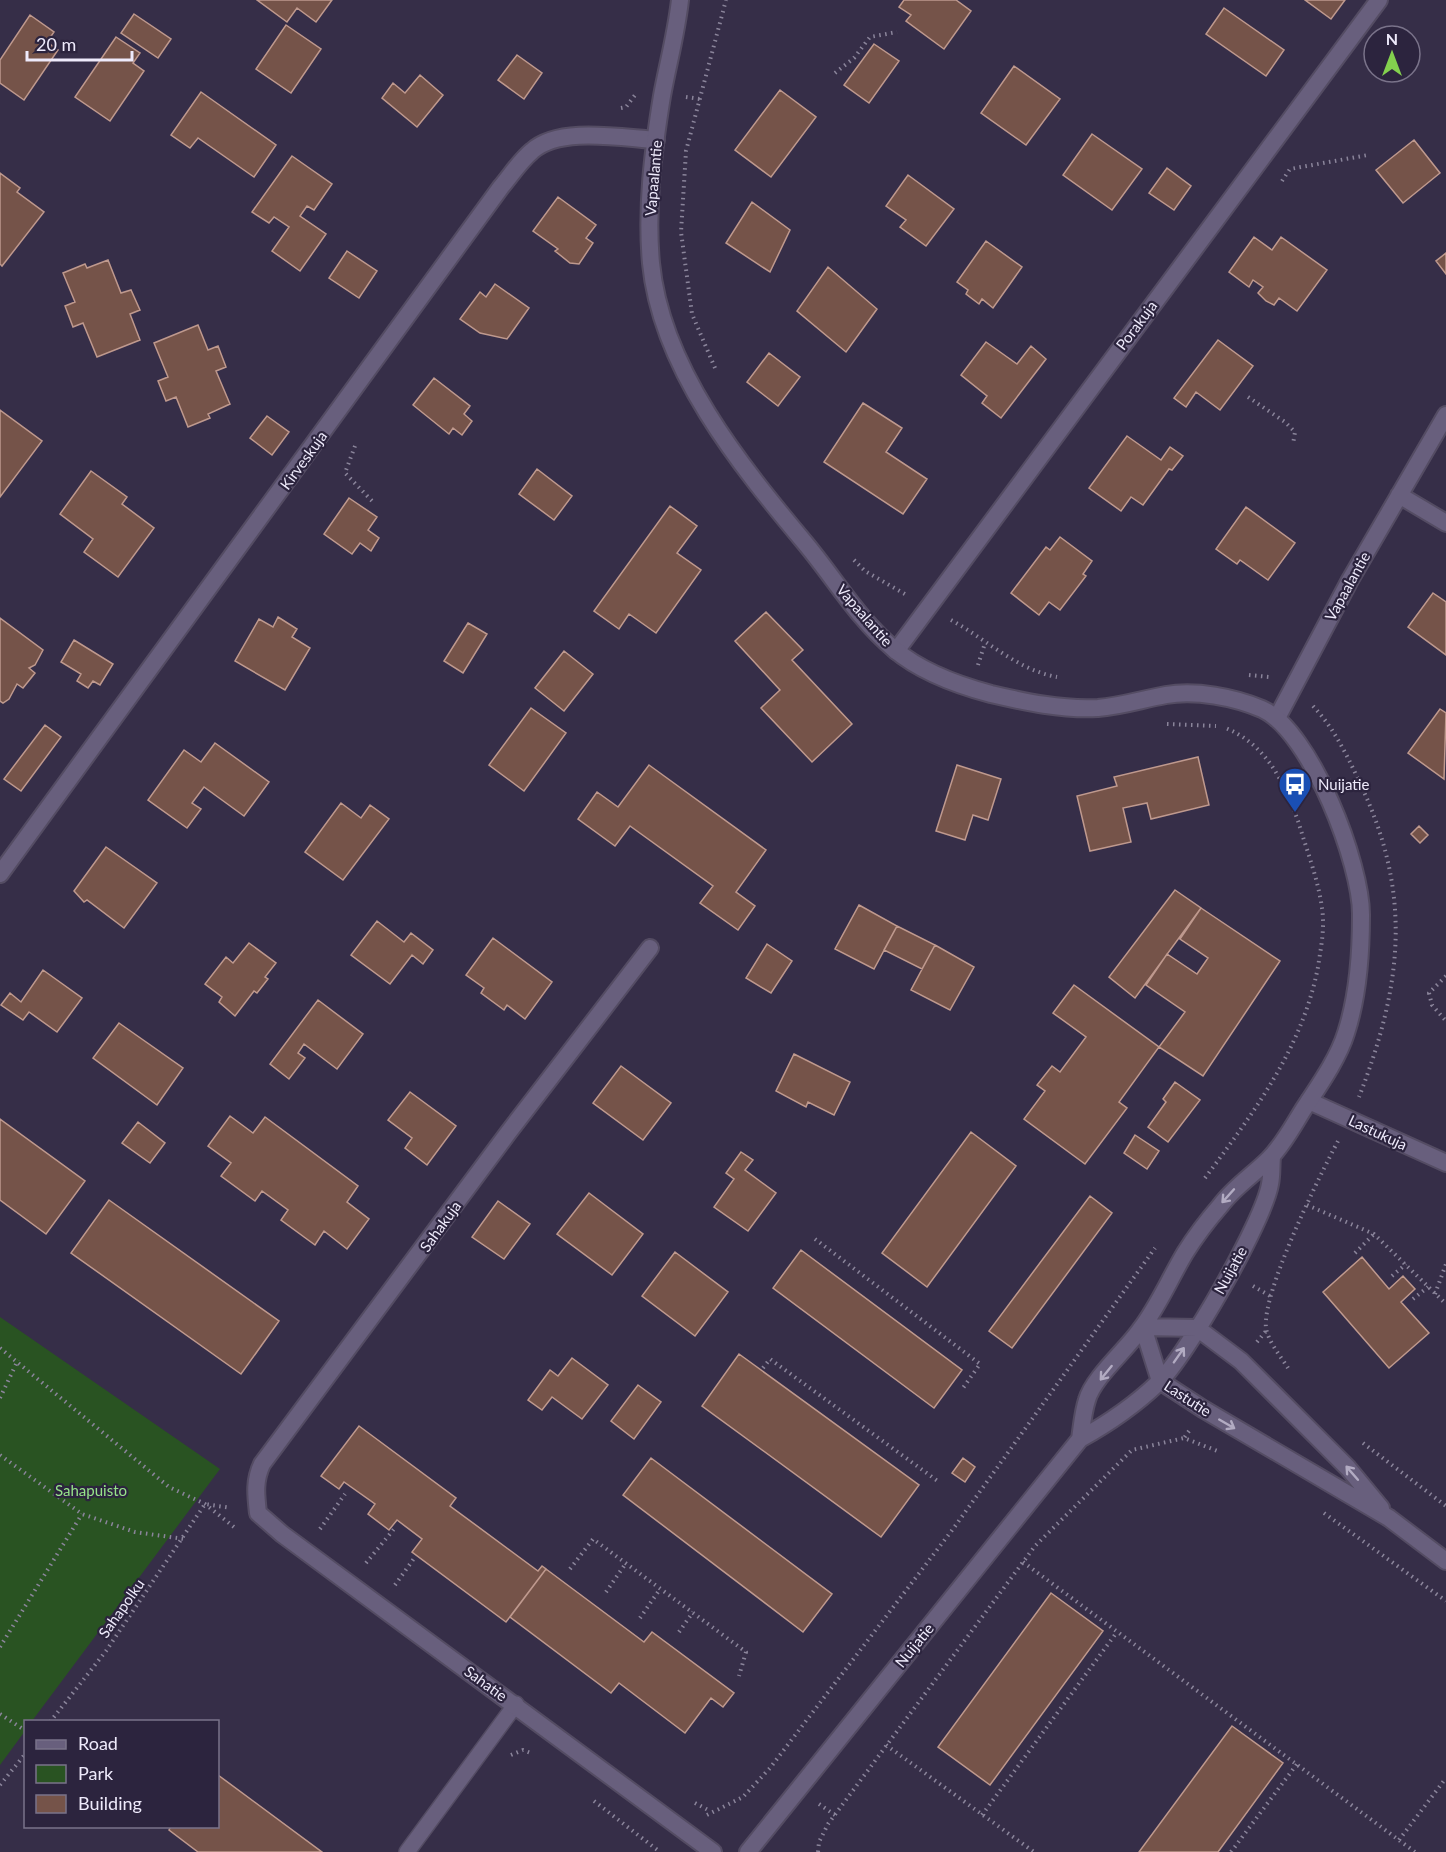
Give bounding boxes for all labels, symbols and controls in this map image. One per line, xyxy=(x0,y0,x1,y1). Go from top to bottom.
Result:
scale bar xyxy=(27,24,132,62)
north arrow xyxy=(1362,24,1422,84)
text: N xyxy=(1386,29,1398,48)
text: 20 m xyxy=(36,33,76,55)
street label: Vapaalantie xyxy=(641,139,665,217)
street label: Porakuja xyxy=(1112,297,1160,353)
street label: Kirveskuja xyxy=(276,427,330,493)
street label: Vapaalantie xyxy=(1321,548,1373,624)
street label: Vapaalantie xyxy=(833,580,897,650)
bus stop icon: Nuijatie xyxy=(1277,766,1313,813)
place label: Nuijatie xyxy=(1318,775,1369,793)
street label: Lastukuja xyxy=(1346,1111,1410,1153)
one-way arrow xyxy=(1221,1188,1235,1203)
street label: Sahakuja xyxy=(416,1197,464,1255)
street label: Nuijatie xyxy=(1210,1243,1250,1297)
one-way arrow xyxy=(1173,1347,1185,1363)
one-way arrow xyxy=(1099,1364,1112,1380)
street label: Lastutie xyxy=(1161,1376,1215,1420)
one-way arrow xyxy=(1218,1418,1235,1430)
one-way arrow xyxy=(1345,1466,1359,1481)
park label: Sahapuisto xyxy=(55,1481,127,1499)
street label: Sahapolku xyxy=(94,1575,148,1641)
street label: Nuijatie xyxy=(891,1619,937,1671)
street label: Sahatie xyxy=(461,1662,511,1705)
legend xyxy=(24,1720,219,1828)
text: Road xyxy=(78,1732,118,1754)
text: Park xyxy=(78,1762,114,1784)
text: Building xyxy=(78,1792,142,1814)

